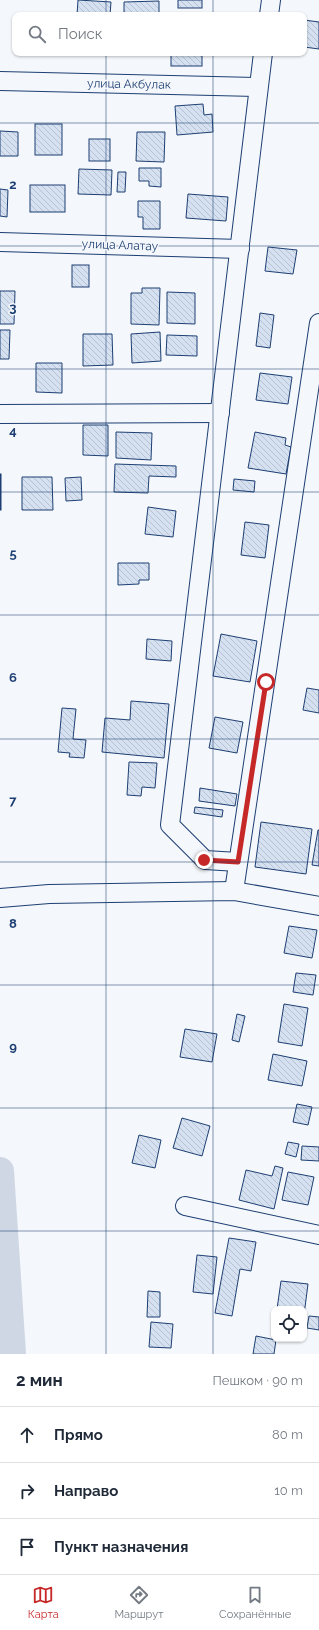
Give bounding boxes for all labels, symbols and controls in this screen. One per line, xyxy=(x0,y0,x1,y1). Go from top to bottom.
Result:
search box xyxy=(12,12,307,56)
icon: search xyxy=(26,23,48,45)
text: Поиск xyxy=(58,25,103,43)
street label: улица Акбулак xyxy=(87,76,171,92)
text: 2 xyxy=(9,177,17,192)
street label: улица Алатау xyxy=(81,237,159,253)
text: 3 xyxy=(9,300,17,315)
text: 4 xyxy=(9,423,17,438)
text: 5 xyxy=(9,546,17,561)
text: 6 xyxy=(9,670,17,685)
route start xyxy=(257,673,275,691)
text: 7 xyxy=(9,793,17,808)
route end xyxy=(195,851,213,869)
text: 8 xyxy=(9,916,17,931)
text: 9 xyxy=(9,1039,17,1054)
map controls xyxy=(271,1306,307,1342)
button: locate xyxy=(271,1306,307,1342)
text: 2 мин xyxy=(16,1370,63,1390)
text: Пешком · 90 m xyxy=(213,1373,303,1388)
icon: ahead xyxy=(16,1424,38,1446)
text: Прямо xyxy=(54,1426,103,1444)
text: 80 m xyxy=(272,1427,303,1442)
icon: right xyxy=(16,1480,38,1502)
text: Направо xyxy=(54,1482,118,1500)
text: 10 m xyxy=(274,1483,303,1498)
icon: arrive xyxy=(16,1536,38,1558)
text: Пункт назначения xyxy=(54,1538,188,1556)
tab: Карта xyxy=(28,1584,59,1621)
tab: Маршрут xyxy=(114,1584,163,1621)
tab: Сохранённые xyxy=(219,1584,291,1621)

